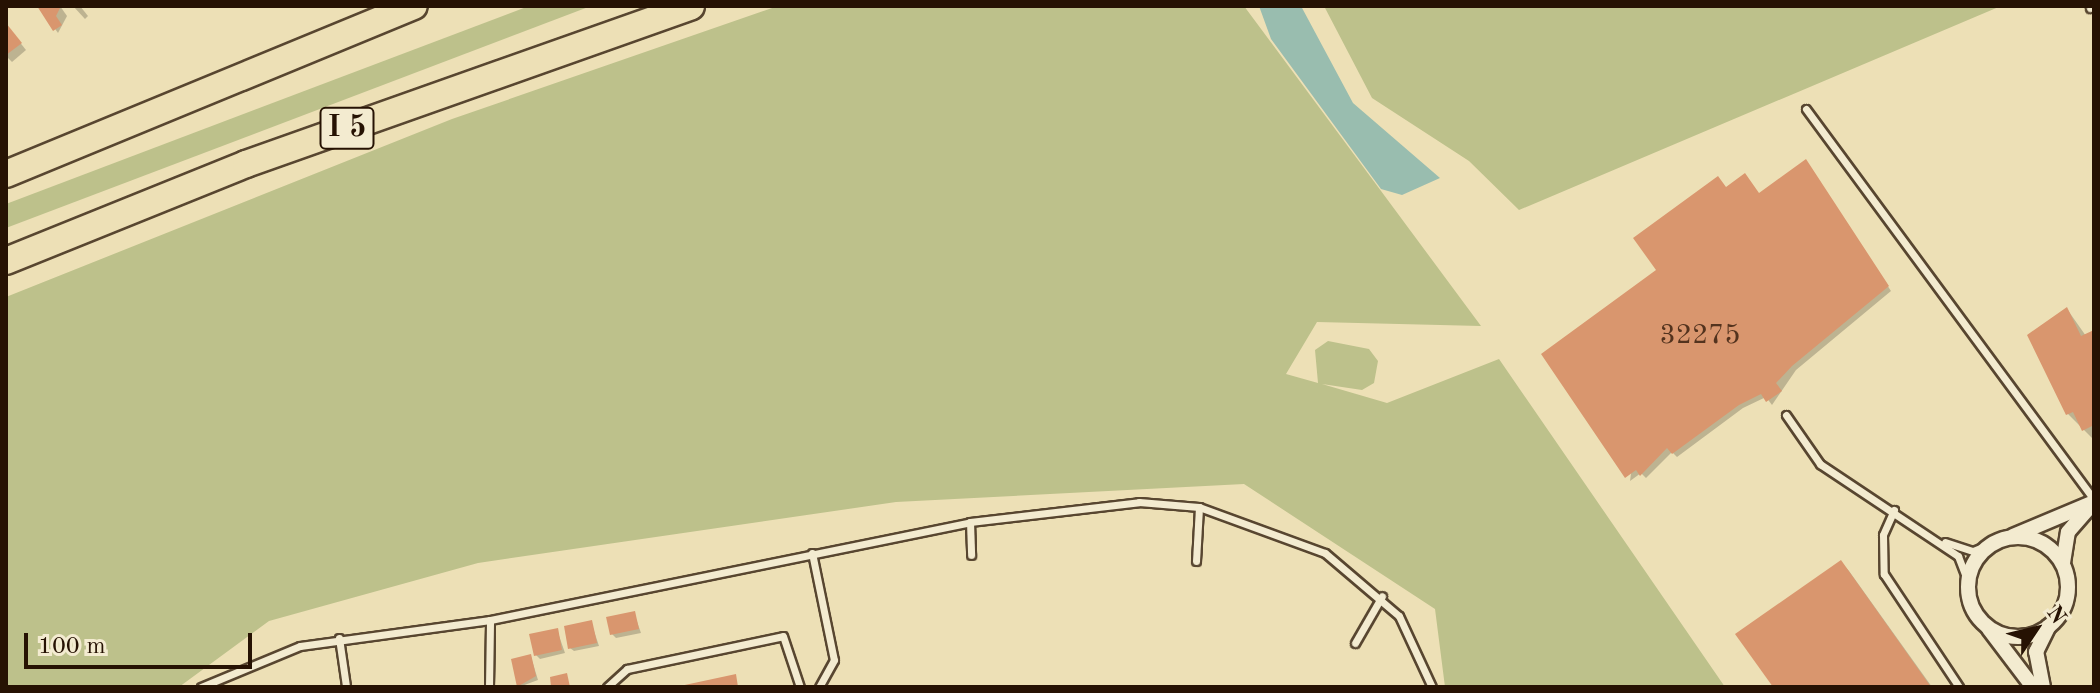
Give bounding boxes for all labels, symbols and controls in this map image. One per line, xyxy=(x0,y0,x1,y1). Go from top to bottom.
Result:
road number: I 5 xyxy=(319,102,375,154)
house number: 32275 xyxy=(1659,319,1741,353)
north arrow xyxy=(1996,589,2076,669)
text: N xyxy=(2042,602,2069,628)
scale bar xyxy=(28,617,256,667)
text: 100 m xyxy=(38,635,106,659)

